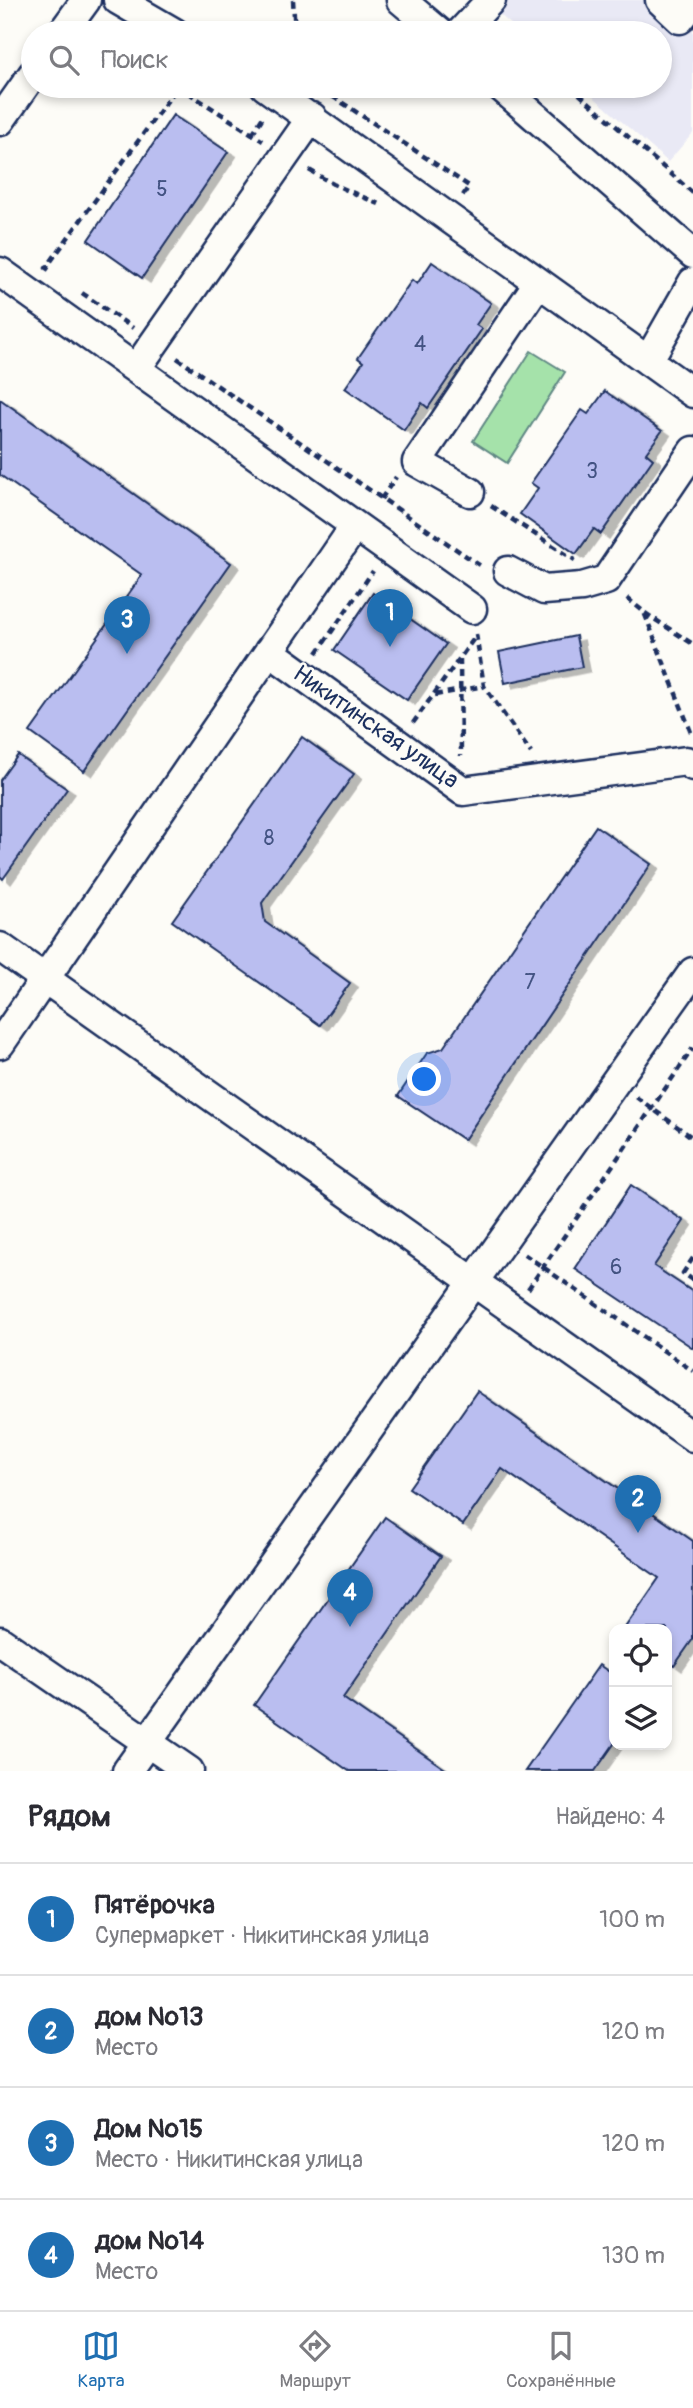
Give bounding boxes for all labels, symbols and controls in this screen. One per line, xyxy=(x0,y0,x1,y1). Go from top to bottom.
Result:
search box xyxy=(21,21,672,98)
icon: search xyxy=(45,41,83,79)
text: Поиск xyxy=(101,44,169,76)
house number: 5 xyxy=(156,176,168,203)
house number: 4 xyxy=(414,331,426,358)
house number: 3 xyxy=(586,458,598,485)
pin: 1 xyxy=(367,589,413,647)
pin: 3 xyxy=(104,596,150,654)
street label: Никитинская улица xyxy=(288,659,464,795)
house number: 8 xyxy=(264,825,274,852)
house number: 7 xyxy=(524,969,536,996)
your location xyxy=(407,1062,441,1096)
house number: 6 xyxy=(610,1254,622,1281)
pin: 2 xyxy=(615,1475,661,1533)
pin: 4 xyxy=(327,1569,373,1627)
map controls xyxy=(609,1624,672,1750)
button: locate xyxy=(609,1624,672,1687)
button: layers xyxy=(609,1687,672,1750)
text: Рядом xyxy=(28,1798,111,1835)
text: Найдено: 4 xyxy=(555,1802,665,1831)
text: Пятёрочка xyxy=(95,1889,215,1921)
text: 1 xyxy=(47,1905,56,1934)
text: 100 m xyxy=(599,1905,665,1934)
text: Супермаркет · Никитинская улица xyxy=(95,1921,429,1950)
text: дом №13 xyxy=(95,2001,204,2033)
text: 2 xyxy=(45,2017,57,2046)
text: 120 m xyxy=(602,2017,665,2046)
text: Место xyxy=(95,2033,158,2062)
text: Дом №15 xyxy=(95,2113,203,2145)
text: 3 xyxy=(45,2129,57,2158)
text: 120 m xyxy=(602,2129,665,2158)
text: Место · Никитинская улица xyxy=(95,2145,363,2174)
text: дом №14 xyxy=(95,2225,204,2257)
text: 4 xyxy=(44,2241,58,2270)
text: 130 m xyxy=(602,2241,665,2270)
text: Место xyxy=(95,2257,158,2286)
tab: Карта xyxy=(77,2327,125,2393)
tab: Маршрут xyxy=(280,2327,351,2393)
tab: Сохранённые xyxy=(506,2327,616,2393)

